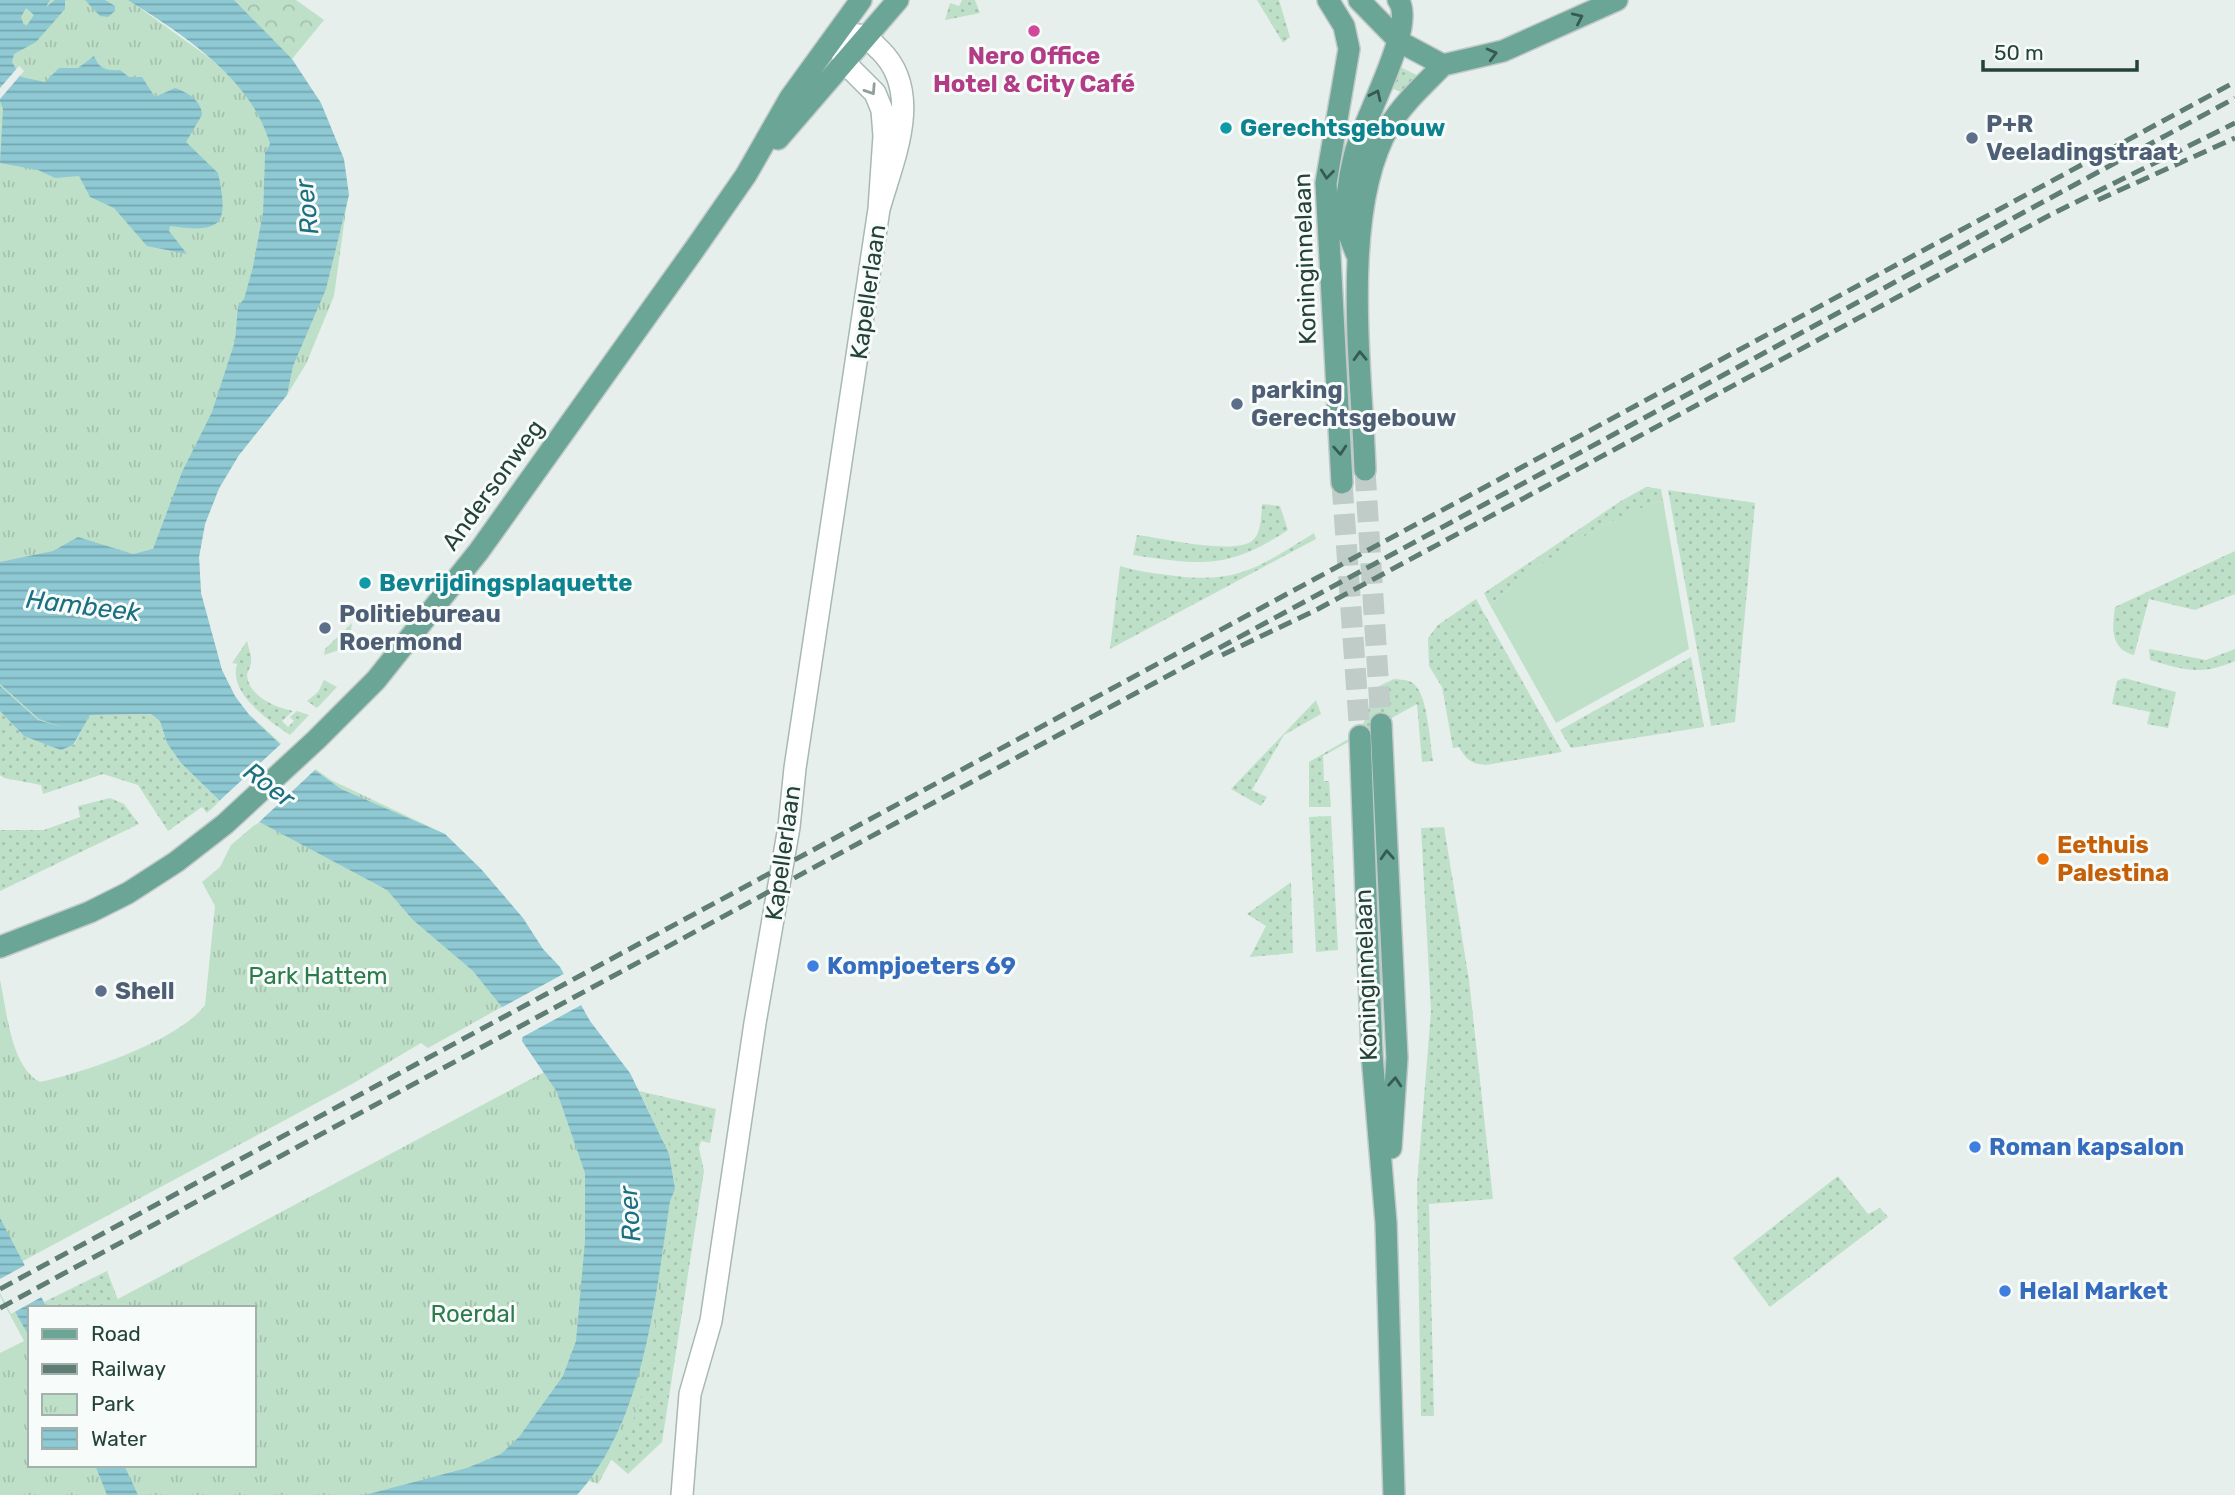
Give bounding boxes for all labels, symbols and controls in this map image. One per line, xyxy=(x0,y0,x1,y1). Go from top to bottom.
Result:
one-way arrow xyxy=(1571,12,1584,26)
marker: Nero Office Hotel & City Café xyxy=(1026,23,1042,39)
scale bar xyxy=(1983,28,2137,72)
text: 50 m xyxy=(1994,40,2044,65)
place label: Nero Office Hotel & City Café xyxy=(933,42,1135,98)
one-way arrow xyxy=(1486,48,1498,62)
one-way arrow xyxy=(863,82,876,95)
one-way arrow xyxy=(1368,90,1382,102)
place label: P+R Veeladingstraat xyxy=(1986,110,2178,166)
place label: Gerechtsgebouw xyxy=(1240,114,1445,142)
marker: Gerechtsgebouw xyxy=(1218,120,1234,136)
marker: P+R Veeladingstraat xyxy=(1964,130,1980,146)
one-way arrow xyxy=(1320,169,1335,180)
street label: Koninginnelaan xyxy=(1288,173,1322,345)
water label: Roer xyxy=(289,176,325,237)
street label: Kapellerlaan xyxy=(845,223,891,361)
one-way arrow xyxy=(1353,350,1368,361)
place label: parking Gerechtsgebouw xyxy=(1251,376,1456,432)
marker: parking Gerechtsgebouw xyxy=(1229,396,1245,412)
street label: Andersonweg xyxy=(436,414,550,556)
one-way arrow xyxy=(1333,445,1348,456)
place label: Bevrijdingsplaquette xyxy=(379,569,633,597)
marker: Bevrijdingsplaquette xyxy=(357,575,373,591)
water label: Hambeek xyxy=(24,584,142,628)
place label: Politiebureau Roermond xyxy=(339,600,501,656)
marker: Politiebureau Roermond xyxy=(317,620,333,636)
water label: Roer xyxy=(237,756,302,815)
street label: Kapellerlaan xyxy=(760,784,806,922)
place label: Eethuis Palestina xyxy=(2057,831,2169,887)
one-way arrow xyxy=(1379,849,1394,860)
marker: Eethuis Palestina xyxy=(2035,851,2051,867)
street label: Koninginnelaan xyxy=(1349,889,1383,1061)
place label: Kompjoeters 69 xyxy=(827,952,1016,980)
marker: Kompjoeters 69 xyxy=(805,958,821,974)
park label: Park Hattem xyxy=(248,962,388,990)
place label: Shell xyxy=(115,977,175,1005)
marker: Shell xyxy=(93,983,109,999)
one-way arrow xyxy=(1387,1076,1402,1087)
place label: Roman kapsalon xyxy=(1989,1133,2184,1161)
marker: Roman kapsalon xyxy=(1967,1139,1983,1155)
water label: Roer xyxy=(613,1184,647,1243)
place label: Helal Market xyxy=(2019,1277,2168,1305)
marker: Helal Market xyxy=(1997,1283,2013,1299)
park label: Roerdal xyxy=(430,1300,516,1328)
legend xyxy=(28,1306,256,1467)
text: Road xyxy=(91,1321,141,1346)
text: Railway xyxy=(91,1356,166,1381)
text: Park xyxy=(91,1391,135,1416)
text: Water xyxy=(91,1426,147,1451)

